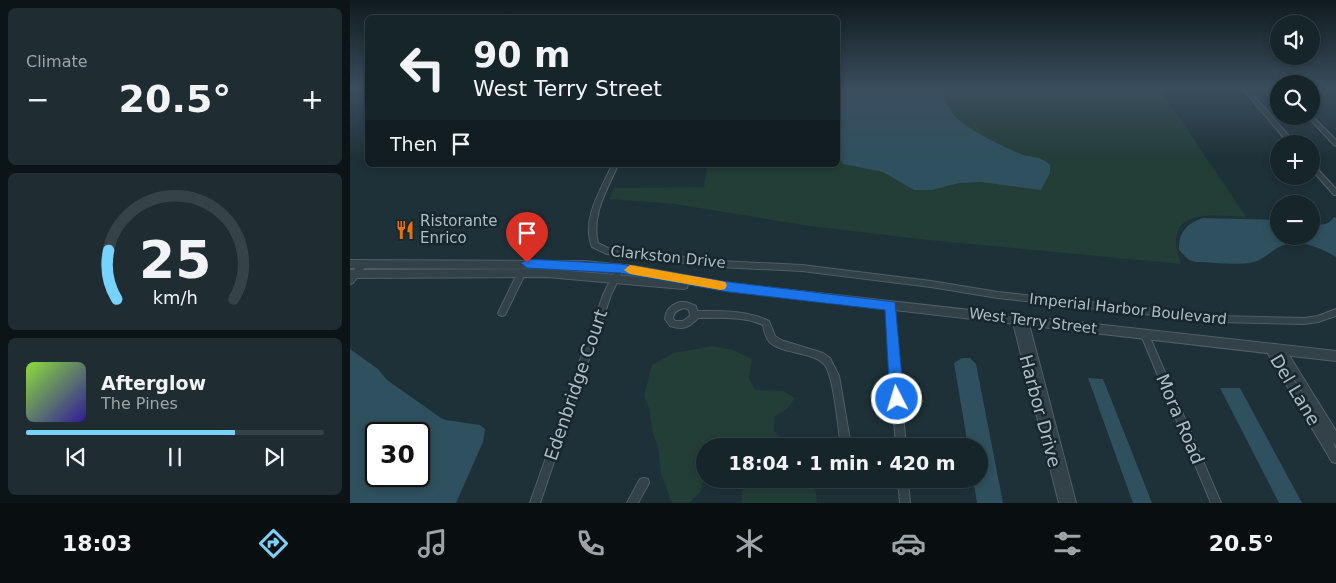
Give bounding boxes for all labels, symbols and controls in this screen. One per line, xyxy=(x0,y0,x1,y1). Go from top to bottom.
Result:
map controls xyxy=(1270,15,1320,245)
button: sound xyxy=(1270,15,1320,65)
icon: left xyxy=(390,35,455,100)
text: 90 m xyxy=(473,35,570,75)
text: Climate xyxy=(26,52,88,71)
button: search xyxy=(1270,75,1320,125)
text: West Terry Street xyxy=(473,76,662,101)
text: 20.5° xyxy=(119,77,231,121)
text: − xyxy=(26,83,49,116)
text: + xyxy=(301,83,324,116)
icon: arrive xyxy=(447,130,475,158)
text: Then xyxy=(390,133,437,155)
button: + xyxy=(1270,135,1320,185)
button: − xyxy=(1270,195,1320,245)
place label: Ristorante Enrico xyxy=(420,212,497,247)
pin xyxy=(506,212,548,263)
restaurant icon: Ristorante Enrico xyxy=(394,219,416,241)
icon: arrive xyxy=(513,219,541,247)
text: 25 xyxy=(139,230,211,290)
street label: Clarkston Drive xyxy=(609,242,727,272)
text: km/h xyxy=(152,287,198,308)
street label: Imperial Harbor Boulevard xyxy=(1028,290,1228,328)
street label: West Terry Street xyxy=(968,304,1098,338)
street label: Edenbridge Court xyxy=(540,307,611,463)
street label: Del Lane xyxy=(1266,350,1325,429)
street label: Harbor Drive xyxy=(1015,352,1066,469)
street label: Mora Road xyxy=(1152,371,1209,467)
text: Afterglow xyxy=(101,372,206,394)
position arrow xyxy=(870,372,922,424)
text: The Pines xyxy=(101,394,178,413)
speed limit sign: 30 xyxy=(365,422,430,487)
icon: previous xyxy=(62,443,90,471)
icon: pause xyxy=(161,443,189,471)
icon: next xyxy=(260,443,288,471)
text: 18:04 · 1 min · 420 m xyxy=(728,452,956,474)
icon: directions xyxy=(256,526,291,561)
icon: music xyxy=(415,526,450,561)
icon: phone xyxy=(573,526,608,561)
icon: climate xyxy=(732,526,767,561)
icon: car xyxy=(891,526,926,561)
icon: filters xyxy=(1050,526,1085,561)
text: 18:03 xyxy=(62,531,132,556)
text: 20.5° xyxy=(1209,531,1274,556)

